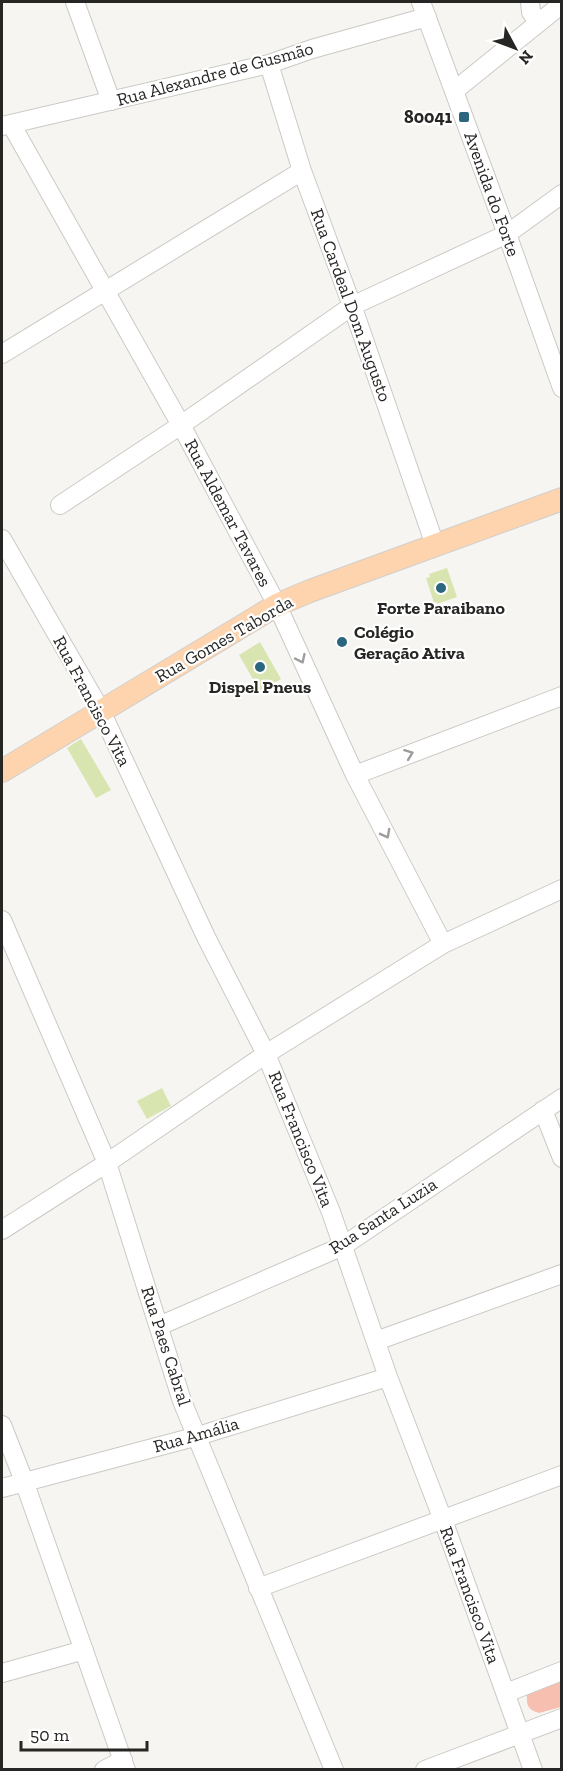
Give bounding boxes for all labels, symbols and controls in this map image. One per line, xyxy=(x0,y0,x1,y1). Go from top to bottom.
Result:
north arrow xyxy=(485,18,545,78)
street label: Rua Alexandre de Gusmão xyxy=(114,37,316,111)
text: N xyxy=(515,47,537,68)
place label: 80041 xyxy=(404,106,452,128)
marker: 80041 xyxy=(457,110,471,124)
street label: Avenida do Forte xyxy=(459,129,525,259)
street label: Rua Cardeal Dom Augusto xyxy=(306,205,396,405)
street label: Rua Aldemar Tavares xyxy=(180,435,276,591)
marker: Forte Paraibano xyxy=(434,581,448,595)
street label: Rua Gomes Taborda xyxy=(151,590,297,687)
place label: Forte Paraibano xyxy=(377,597,505,619)
place label: Colégio Geração Ativa xyxy=(354,621,465,664)
street label: Rua Francisco Vita xyxy=(48,632,136,770)
marker: Colégio Geração Ativa xyxy=(335,635,349,649)
one-way arrow xyxy=(294,652,306,663)
marker: Dispel Pneus xyxy=(253,660,267,674)
place label: Dispel Pneus xyxy=(209,676,311,698)
one-way arrow xyxy=(403,749,414,761)
one-way arrow xyxy=(379,828,390,839)
street label: Rua Francisco Vita xyxy=(264,1068,338,1210)
street label: Rua Santa Luzia xyxy=(325,1173,441,1259)
street label: Rua Paes Cabral xyxy=(136,1283,196,1409)
street label: Rua Amália xyxy=(151,1412,242,1458)
street label: Rua Francisco Vita xyxy=(435,1523,505,1667)
scale bar xyxy=(21,1714,147,1752)
text: 50 m xyxy=(30,1724,70,1746)

